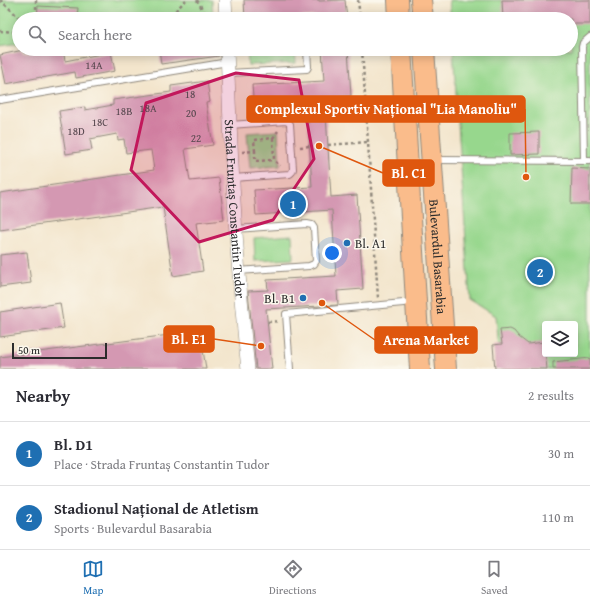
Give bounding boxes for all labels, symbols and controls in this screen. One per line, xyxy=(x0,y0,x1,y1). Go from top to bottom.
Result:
search box xyxy=(12,12,578,56)
icon: search xyxy=(26,23,48,45)
text: Search here xyxy=(58,24,132,45)
house number: 14A xyxy=(85,57,103,73)
house number: 18 xyxy=(185,86,195,102)
callout: Complexul Sportiv Național "Lia Manoliu" xyxy=(247,96,525,122)
text: Complexul Sportiv Național "Lia Manoliu" xyxy=(255,99,517,119)
house number: 18A xyxy=(139,100,157,116)
house number: 18B xyxy=(116,103,132,119)
house number: 20 xyxy=(186,105,196,121)
house number: 18C xyxy=(92,114,108,130)
street label: Strada Fruntaș Constantin Tudor xyxy=(220,119,250,300)
house number: 18D xyxy=(67,123,85,139)
house number: 22 xyxy=(191,130,201,146)
callout: Bl. C1 xyxy=(383,160,434,186)
text: Bl. C1 xyxy=(391,163,427,183)
pin: 1 xyxy=(280,189,306,219)
street label: Bulevardul Basarabia xyxy=(425,198,452,315)
place label: Bl. A1 xyxy=(355,234,386,253)
marker: Bl. A1 xyxy=(342,238,352,248)
your location xyxy=(322,243,342,263)
pin: 2 xyxy=(527,257,553,287)
place label: Bl. B1 xyxy=(264,289,295,308)
marker: Bl. B1 xyxy=(298,293,308,303)
map controls xyxy=(542,321,578,357)
button: layers xyxy=(542,321,578,357)
callout: Bl. E1 xyxy=(164,326,214,352)
callout: Arena Market xyxy=(375,327,477,353)
text: Bl. E1 xyxy=(172,329,206,349)
text: Arena Market xyxy=(383,330,470,350)
scale bar xyxy=(12,341,107,360)
text: 50 m xyxy=(18,342,40,358)
text: Nearby xyxy=(16,383,70,408)
text: 2 results xyxy=(528,386,574,405)
text: Bl. D1 xyxy=(54,434,93,455)
text: 1 xyxy=(26,444,32,463)
text: 30 m xyxy=(548,444,574,463)
text: Place · Strada Fruntaș Constantin Tudor xyxy=(54,455,269,474)
text: Stadionul Național de Atletism xyxy=(54,498,259,519)
text: 2 xyxy=(26,508,32,527)
text: 110 m xyxy=(542,508,574,527)
text: Sports · Bulevardul Basarabia xyxy=(54,519,212,538)
tab: Map xyxy=(82,558,104,598)
tab: Directions xyxy=(269,558,316,598)
tab: Saved xyxy=(481,558,508,598)

